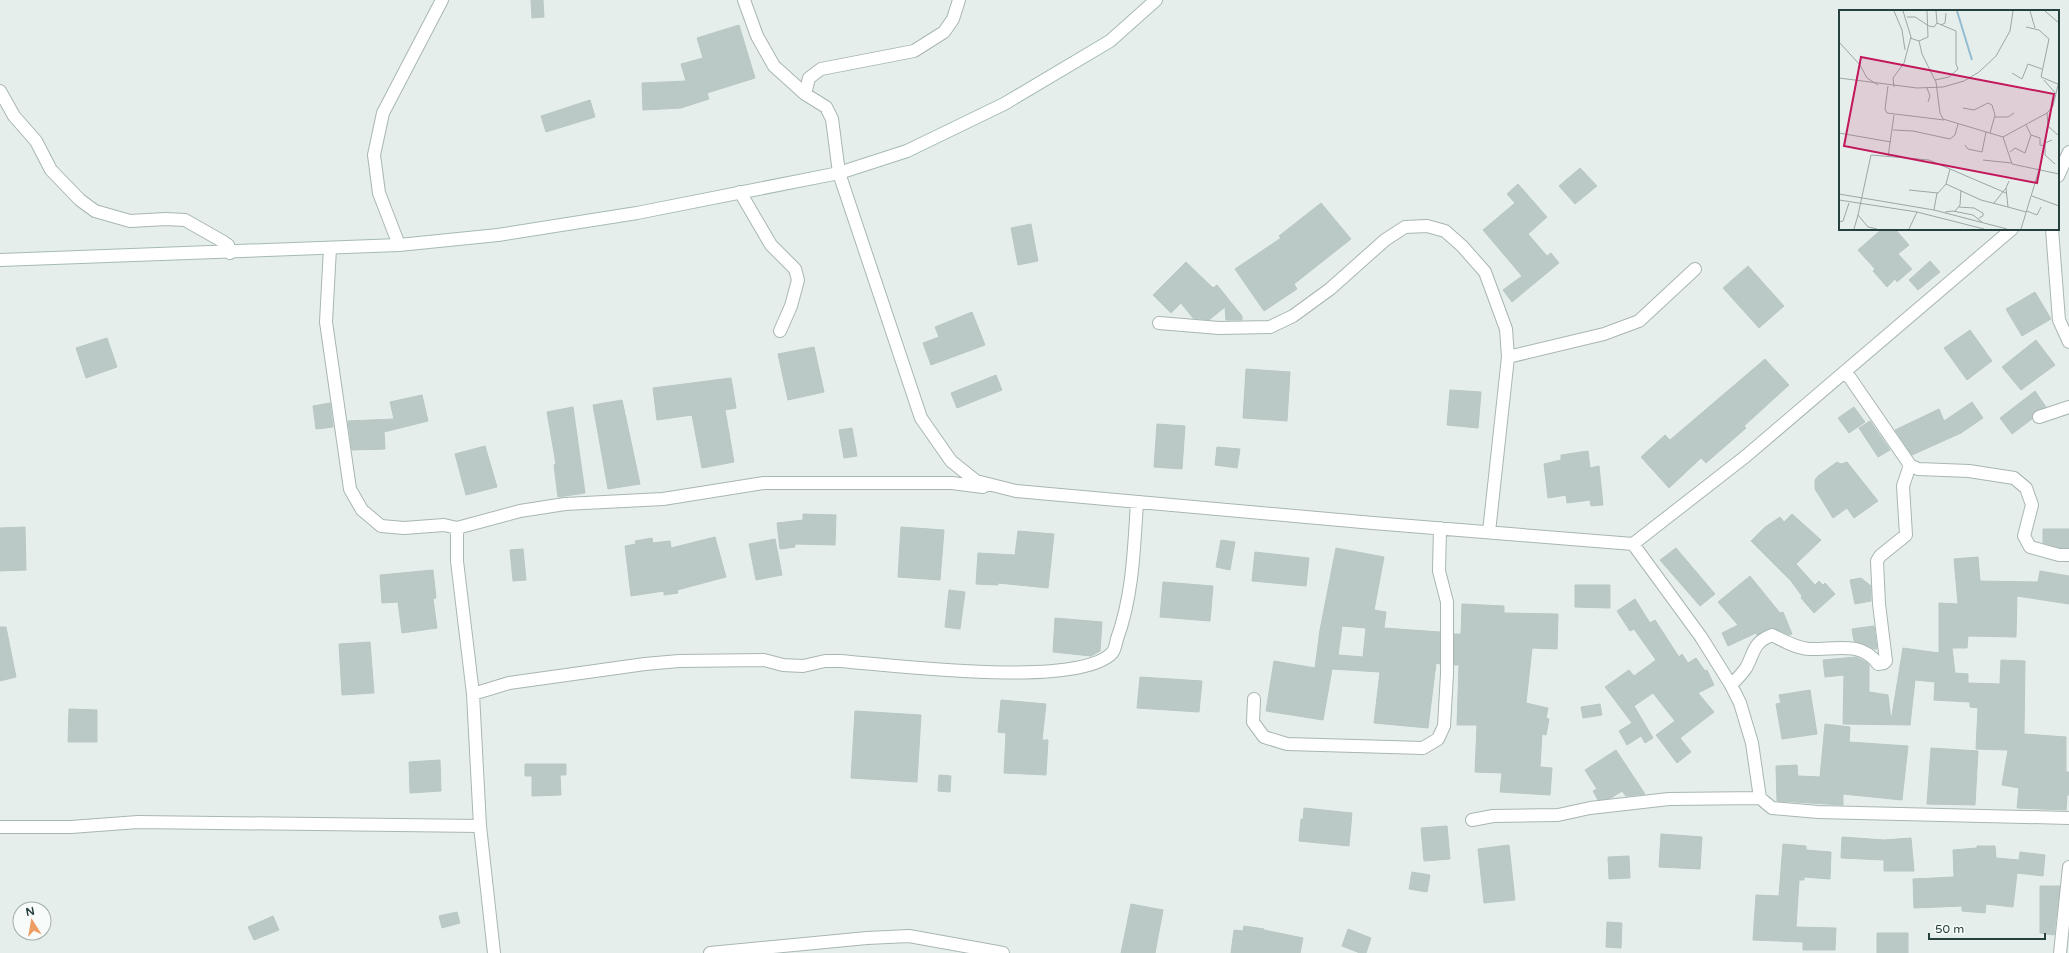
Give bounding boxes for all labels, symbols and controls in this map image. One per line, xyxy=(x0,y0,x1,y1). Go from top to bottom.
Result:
inset map xyxy=(1839,10,2059,230)
north arrow xyxy=(12,901,52,941)
text: N xyxy=(25,904,36,919)
scale bar xyxy=(1929,915,2045,941)
text: 50 m xyxy=(1935,922,1964,936)

